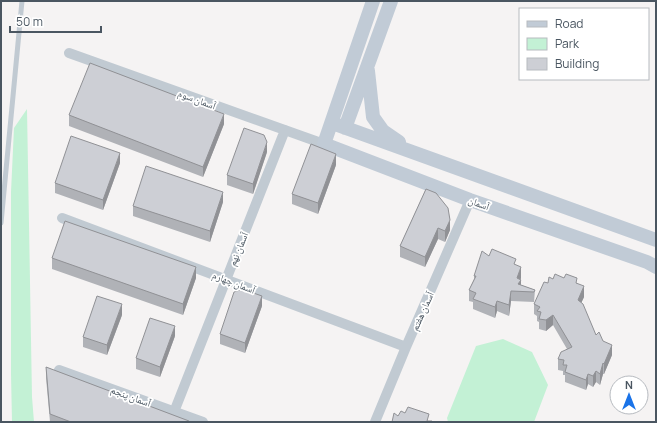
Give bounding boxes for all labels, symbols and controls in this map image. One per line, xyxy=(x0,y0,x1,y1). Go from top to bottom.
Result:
scale bar xyxy=(10,8,101,34)
legend xyxy=(519,8,649,80)
text: 50 m xyxy=(16,13,43,30)
text: Road xyxy=(555,15,583,32)
text: Park xyxy=(555,35,580,52)
text: Building xyxy=(555,55,599,72)
street label: آسمان سوم xyxy=(176,86,218,113)
street label: آسمان xyxy=(467,193,492,213)
street label: آسمان نهم xyxy=(225,230,252,268)
street label: آسمان چهارم xyxy=(210,267,258,298)
street label: آسمان هفتم xyxy=(407,289,438,333)
north arrow xyxy=(609,375,649,415)
text: N xyxy=(625,377,633,392)
street label: آسمان پنجم xyxy=(109,382,153,411)

